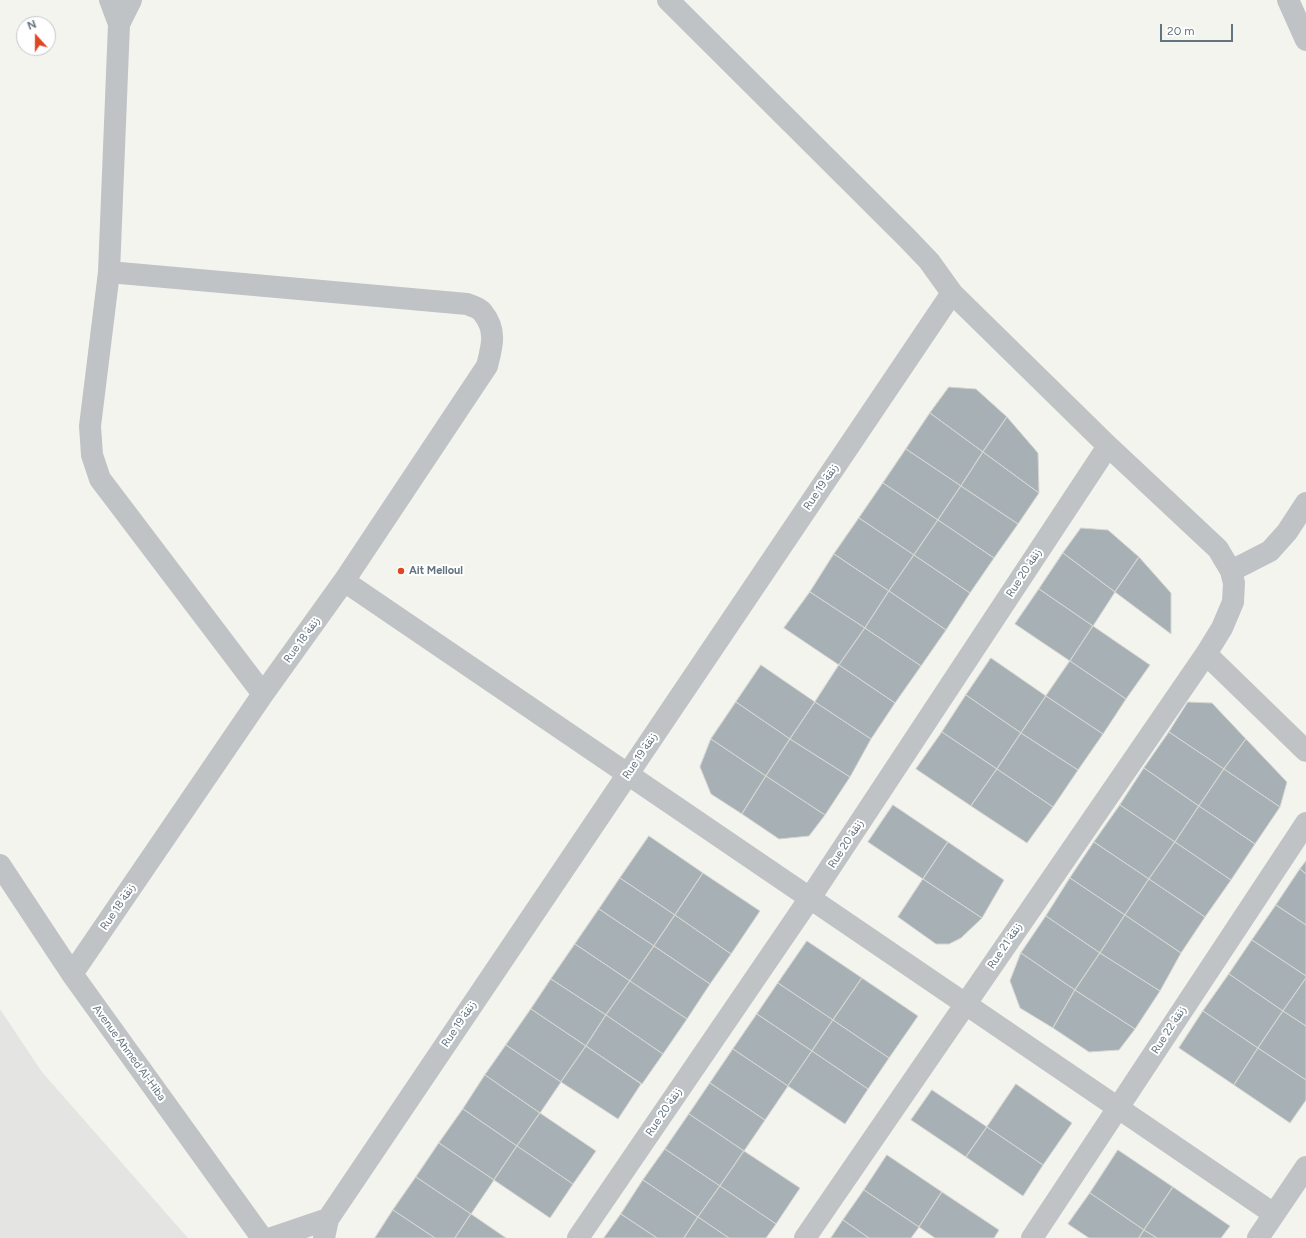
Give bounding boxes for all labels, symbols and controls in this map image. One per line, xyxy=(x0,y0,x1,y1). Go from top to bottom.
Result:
north arrow xyxy=(16,16,56,56)
scale bar xyxy=(1162,16,1235,42)
text: N xyxy=(26,18,38,33)
text: 20 m xyxy=(1167,24,1195,38)
street label: Rue 19 زنقة xyxy=(801,461,841,513)
street label: Rue 20 زنقة xyxy=(1003,546,1045,600)
place label: Ait Melloul xyxy=(409,564,463,578)
marker: Ait Melloul xyxy=(396,566,406,576)
street label: Rue 18 زنقة xyxy=(281,615,323,665)
street label: Rue 19 زنقة xyxy=(620,730,660,782)
street label: Rue 20 زنقة xyxy=(825,817,867,871)
street label: Rue 18 زنقة xyxy=(98,881,138,933)
street label: Rue 21 زنقة xyxy=(985,921,1025,971)
street label: Rue 19 زنقة xyxy=(439,998,479,1050)
street label: Avenue Ahmed Al-Hiba xyxy=(90,1002,168,1104)
street label: Rue 22 زنقة xyxy=(1149,1004,1189,1056)
street label: Rue 20 زنقة xyxy=(643,1085,685,1139)

